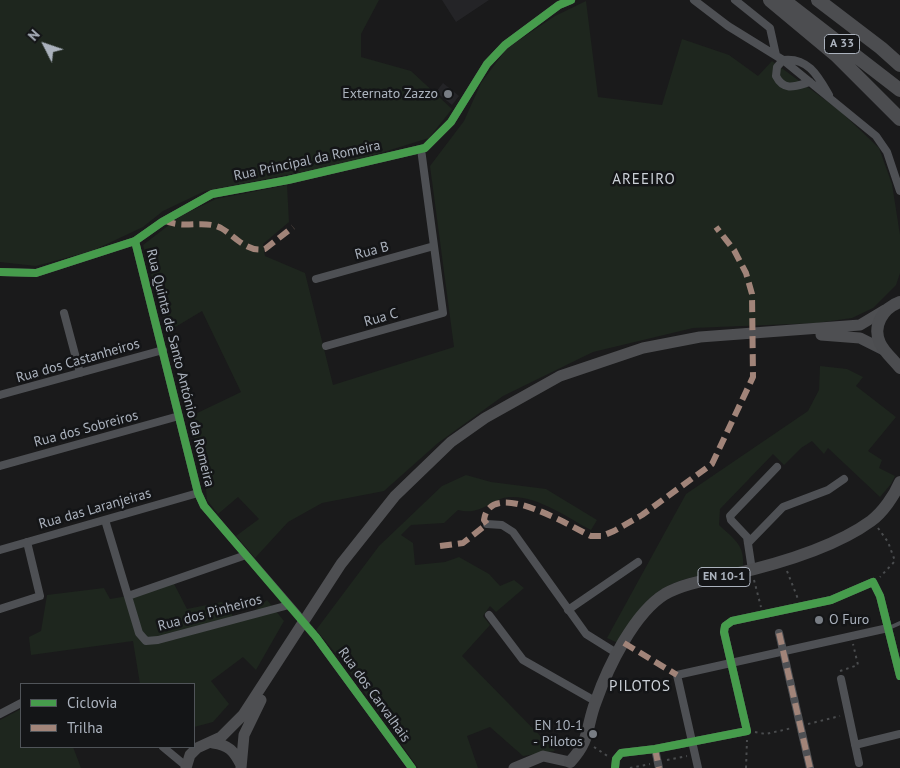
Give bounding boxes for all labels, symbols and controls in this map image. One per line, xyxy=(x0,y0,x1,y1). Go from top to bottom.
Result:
north arrow xyxy=(20,20,70,70)
text: N xyxy=(24,26,43,45)
road number: A 33 xyxy=(824,34,860,54)
place label: Externato Zazzo xyxy=(342,86,438,102)
marker: Externato Zazzo xyxy=(442,88,454,100)
street label: Rua Principal da Romeira xyxy=(232,137,382,185)
district label: AREEIRO xyxy=(611,171,677,189)
street label: Rua B xyxy=(353,238,391,264)
street label: Rua Quinta de Santo António da Romeira xyxy=(142,247,218,489)
street label: Rua C xyxy=(362,305,400,331)
street label: Rua dos Castanheiros xyxy=(14,335,142,387)
street label: Rua dos Sobreiros xyxy=(32,407,140,451)
street label: Rua das Laranjeiras xyxy=(37,485,153,533)
road number: EN 10-1 xyxy=(698,568,750,586)
street label: Rua dos Pinheiros xyxy=(156,591,264,635)
place label: O Furo xyxy=(829,612,869,628)
marker: O Furo xyxy=(813,614,825,626)
street label: Rua dos Carvalhais xyxy=(334,645,414,745)
district label: PILOTOS xyxy=(608,678,672,696)
legend xyxy=(20,683,195,748)
text: Ciclovia xyxy=(67,693,117,712)
text: Trilha xyxy=(67,718,103,737)
place label: EN 10-1 - Pilotos xyxy=(533,718,583,750)
marker: EN 10-1 - Pilotos xyxy=(587,728,599,740)

